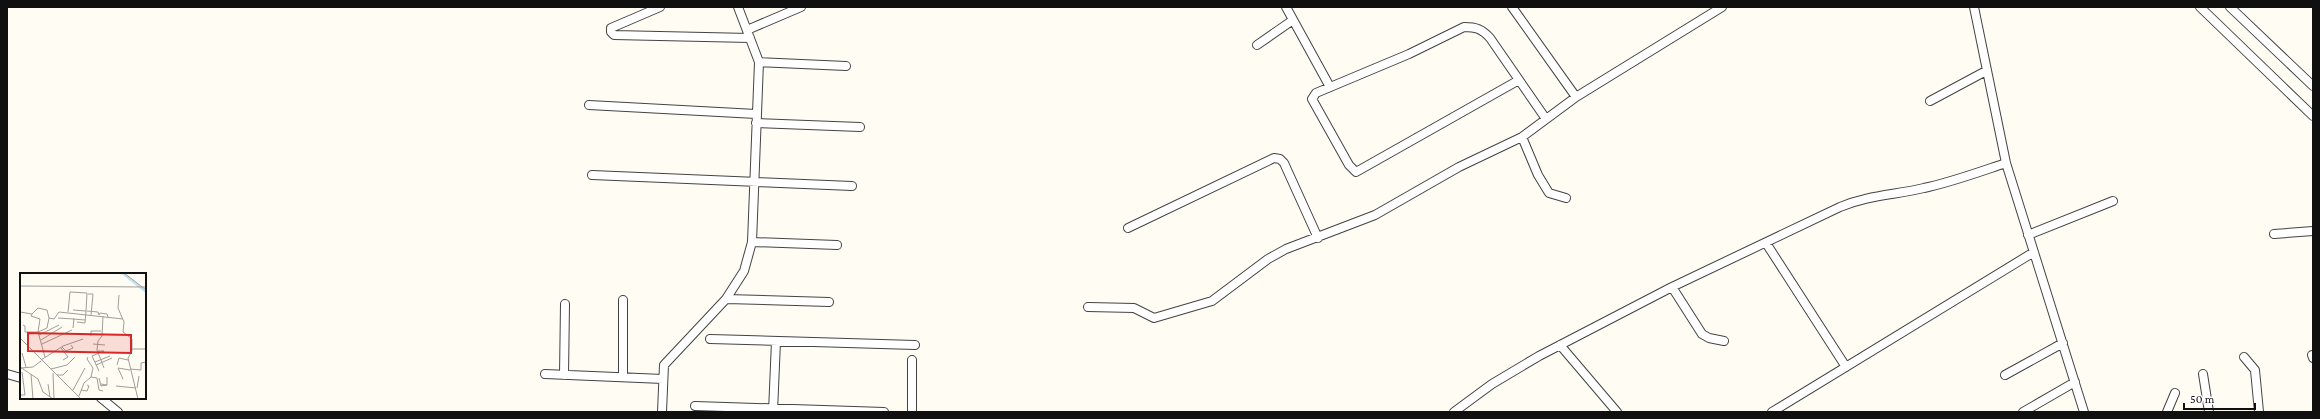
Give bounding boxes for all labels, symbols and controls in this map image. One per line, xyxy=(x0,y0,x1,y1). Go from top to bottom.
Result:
inset map xyxy=(20,273,146,399)
scale bar xyxy=(2184,385,2255,411)
text: 50 m xyxy=(2190,392,2215,406)

